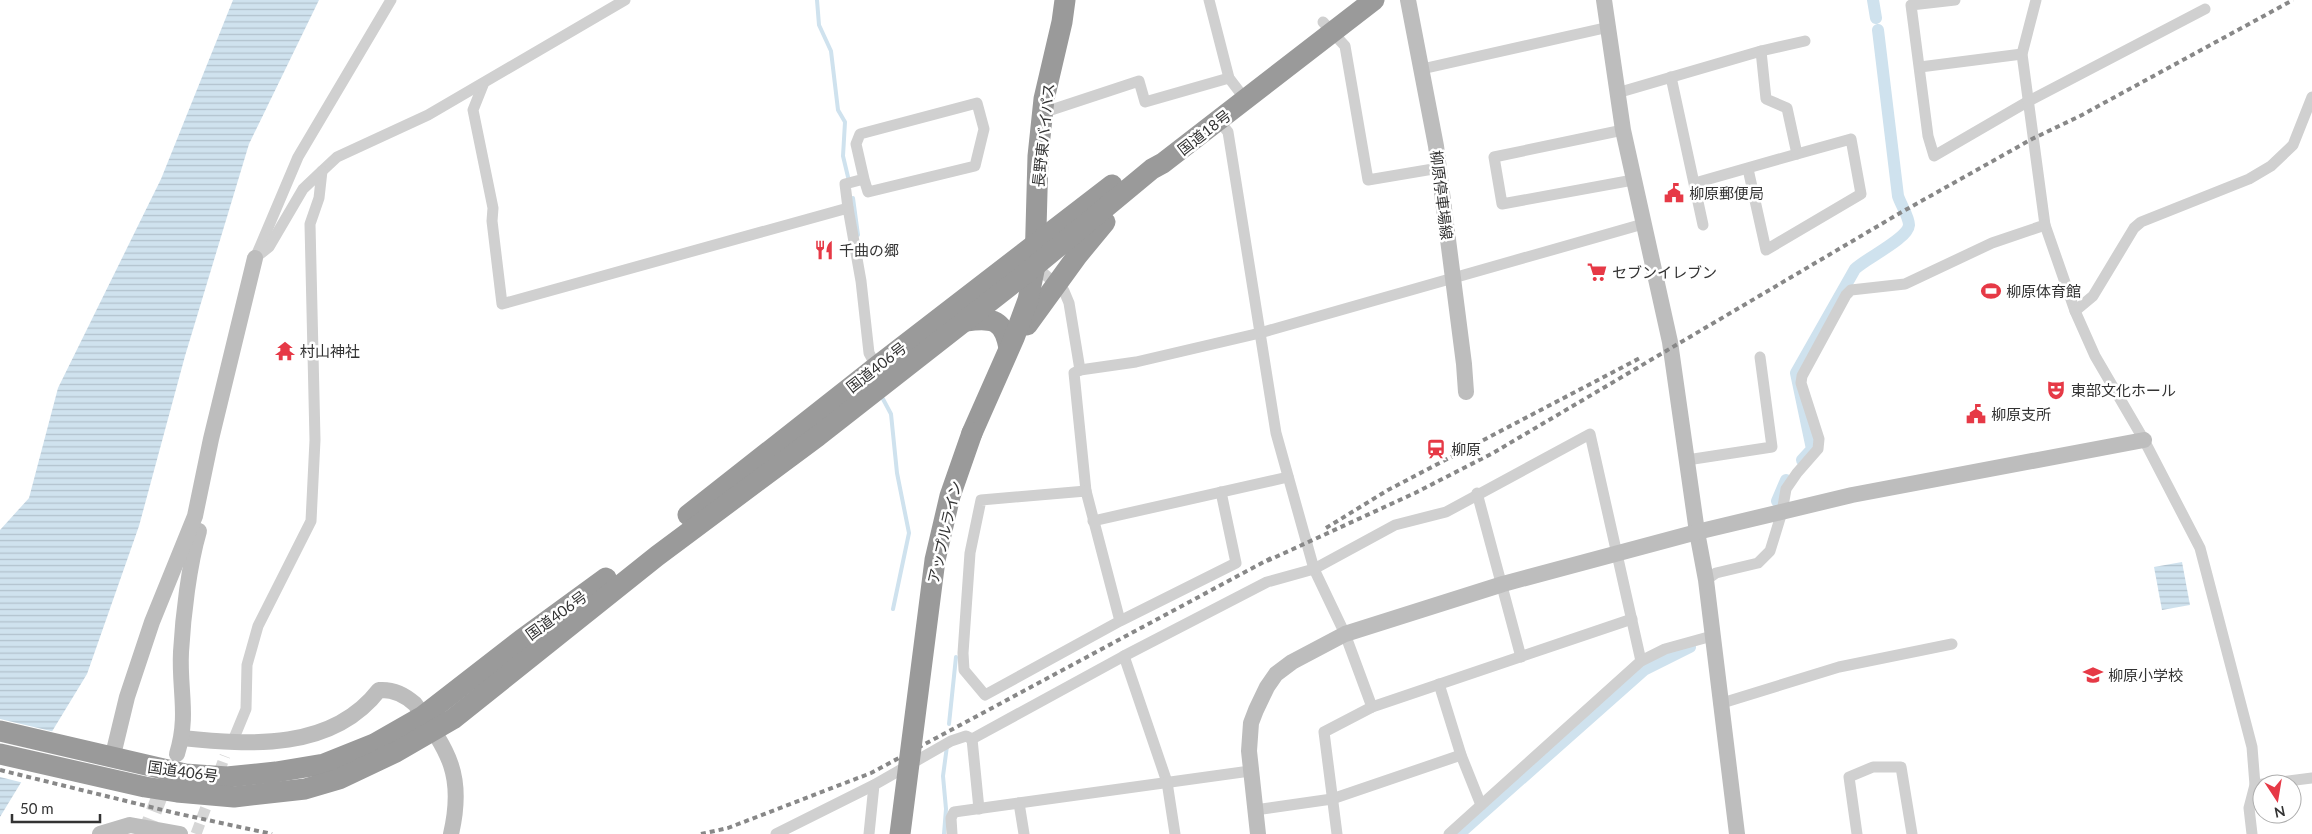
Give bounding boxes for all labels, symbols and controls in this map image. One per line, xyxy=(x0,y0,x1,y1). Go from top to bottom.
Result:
street label: 長野東バイパス xyxy=(1029,82,1057,188)
street label: 国道18号 xyxy=(1174,106,1234,158)
street label: 柳原停車場線 xyxy=(1428,149,1456,241)
public building icon: 柳原郵便局 xyxy=(1663,182,1685,204)
place label: 柳原郵便局 xyxy=(1689,184,1764,202)
restaurant icon: 千曲の郷 xyxy=(813,239,835,261)
place label: 千曲の郷 xyxy=(839,241,899,259)
supermarket icon: セブンイレブン xyxy=(1586,261,1608,283)
place label: セブンイレブン xyxy=(1612,263,1717,281)
sports icon: 柳原体育館 xyxy=(1980,280,2002,302)
place label: 柳原体育館 xyxy=(2006,282,2081,300)
street label: 国道406号 xyxy=(842,338,910,396)
temple icon: 村山神社 xyxy=(274,340,296,362)
place label: 村山神社 xyxy=(300,342,360,360)
theatre icon: 東部文化ホール xyxy=(2045,379,2067,401)
place label: 東部文化ホール xyxy=(2071,381,2176,399)
public building icon: 柳原支所 xyxy=(1965,403,1987,425)
place label: 柳原支所 xyxy=(1991,405,2051,423)
station icon: 柳原 xyxy=(1425,438,1447,460)
place label: 柳原 xyxy=(1451,440,1481,458)
street label: アップルライン xyxy=(923,479,965,585)
street label: 国道406号 xyxy=(522,587,590,643)
school or university icon: 柳原小学校 xyxy=(2082,664,2104,686)
place label: 柳原小学校 xyxy=(2108,666,2183,684)
street label: 国道406号 xyxy=(147,757,219,785)
north arrow xyxy=(2252,774,2302,824)
scale bar xyxy=(12,792,100,824)
text: 50 m xyxy=(20,799,54,817)
text: N xyxy=(2273,803,2287,822)

